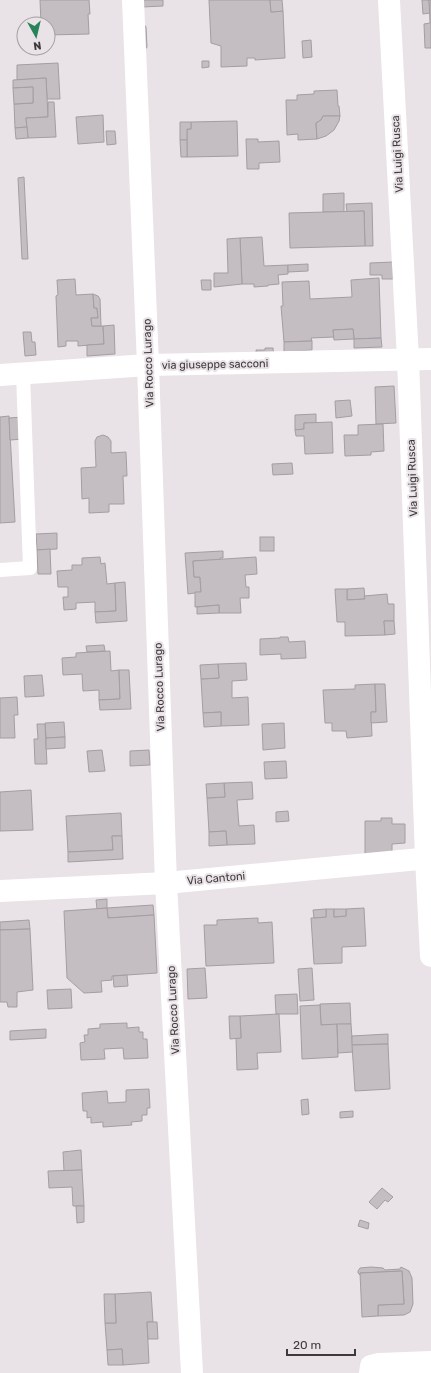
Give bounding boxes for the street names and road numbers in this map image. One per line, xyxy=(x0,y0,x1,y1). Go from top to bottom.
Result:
street label: Via Luigi Rusca xyxy=(389,115,406,193)
street label: Via Rocco Lurago xyxy=(140,318,157,408)
street label: via giuseppe sacconi xyxy=(162,357,268,372)
street label: Via Luigi Rusca xyxy=(405,439,420,517)
street label: Via Rocco Lurago xyxy=(151,642,168,732)
street label: Via Cantoni xyxy=(186,869,246,888)
street label: Via Rocco Lurago xyxy=(165,965,182,1055)

